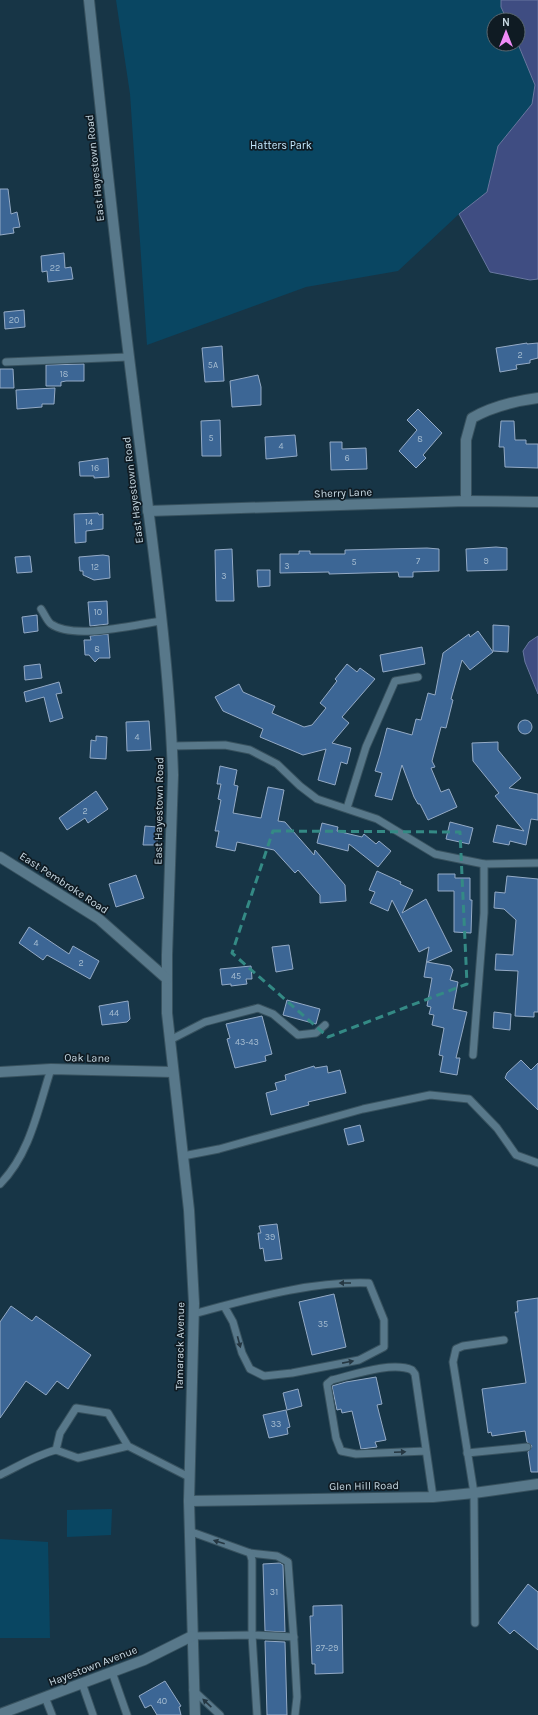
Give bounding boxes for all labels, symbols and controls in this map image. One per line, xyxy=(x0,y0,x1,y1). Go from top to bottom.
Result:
north arrow xyxy=(486,12,526,52)
text: N xyxy=(502,16,510,29)
street label: East Hayestown Road xyxy=(83,114,107,222)
park label: Hatters Park xyxy=(250,139,312,152)
house number: 22 xyxy=(50,263,60,273)
house number: 20 xyxy=(9,315,19,325)
house number: 2 xyxy=(517,350,523,360)
house number: 5A xyxy=(208,360,218,370)
house number: 18 xyxy=(60,369,69,379)
house number: 5 xyxy=(208,433,214,443)
house number: 8 xyxy=(417,434,423,444)
street label: East Hayestown Road xyxy=(120,436,146,544)
house number: 4 xyxy=(278,441,284,451)
house number: 6 xyxy=(344,453,350,463)
house number: 16 xyxy=(91,463,99,473)
street label: Sherry Lane xyxy=(314,485,373,501)
house number: 14 xyxy=(85,517,93,527)
house number: 7 xyxy=(416,556,421,566)
house number: 9 xyxy=(483,556,489,566)
house number: 5 xyxy=(351,557,357,567)
house number: 3 xyxy=(284,561,290,571)
house number: 12 xyxy=(91,562,99,572)
house number: 3 xyxy=(221,571,227,581)
house number: 10 xyxy=(94,607,102,617)
house number: 8 xyxy=(94,644,100,654)
house number: 4 xyxy=(134,732,140,742)
street label: East Hayestown Road xyxy=(152,757,166,865)
house number: 2 xyxy=(82,806,88,816)
street label: East Pembroke Road xyxy=(17,849,111,917)
house number: 4 xyxy=(33,938,39,948)
house number: 2 xyxy=(78,958,84,968)
house number: 45 xyxy=(231,971,241,981)
house number: 44 xyxy=(109,1008,119,1018)
house number: 43-43 xyxy=(235,1037,259,1047)
street label: Oak Lane xyxy=(64,1051,110,1065)
house number: 39 xyxy=(265,1232,275,1242)
one-way arrow xyxy=(338,1280,351,1286)
street label: Tamarack Avenue xyxy=(173,1302,187,1390)
house number: 35 xyxy=(318,1319,328,1329)
one-way arrow xyxy=(236,1336,242,1348)
one-way arrow xyxy=(342,1359,354,1365)
house number: 33 xyxy=(271,1419,281,1429)
one-way arrow xyxy=(394,1449,407,1455)
street label: Glen Hill Road xyxy=(329,1479,399,1493)
one-way arrow xyxy=(213,1539,225,1545)
house number: 31 xyxy=(270,1587,278,1597)
street label: Hayestown Avenue xyxy=(47,1643,139,1689)
house number: 27-29 xyxy=(315,1643,339,1653)
house number: 40 xyxy=(157,1696,167,1706)
one-way arrow xyxy=(202,1698,212,1707)

